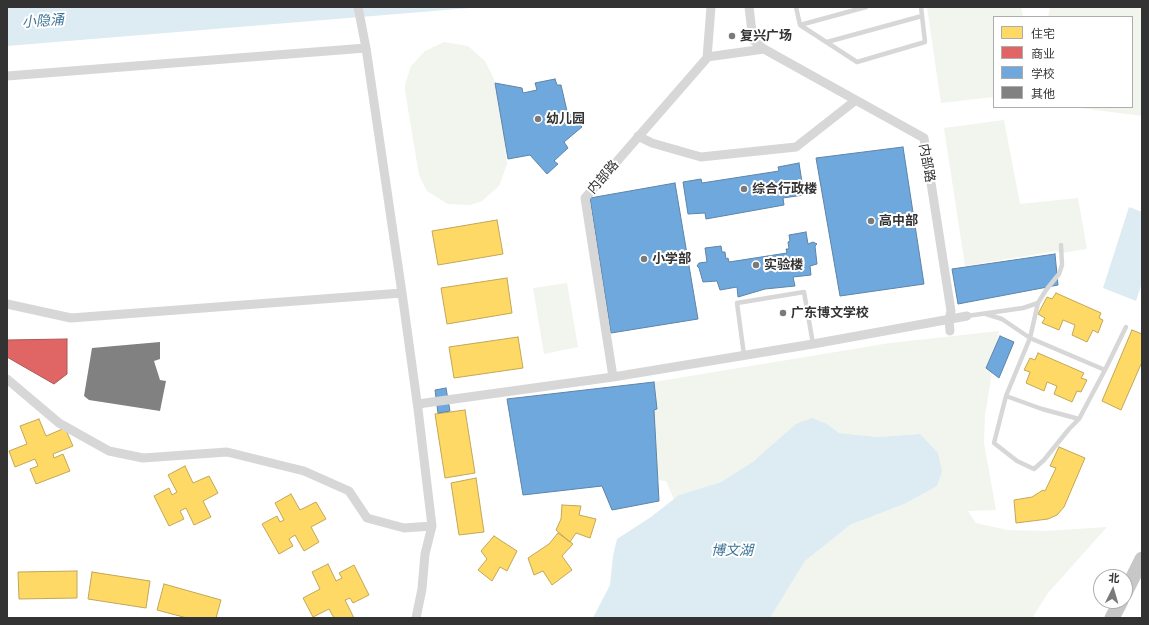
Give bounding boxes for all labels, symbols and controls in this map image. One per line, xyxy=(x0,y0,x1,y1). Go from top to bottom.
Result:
water label: 小隐涌 xyxy=(21,11,65,31)
legend xyxy=(993,16,1133,108)
text: 住宅 xyxy=(1031,26,1055,41)
place label: 复兴广场 xyxy=(740,28,792,44)
marker: 复兴广场 xyxy=(727,31,737,41)
text: 商业 xyxy=(1031,46,1055,61)
text: 学校 xyxy=(1031,66,1055,81)
text: 其他 xyxy=(1031,86,1055,101)
place label: 幼儿园 xyxy=(546,111,585,127)
marker: 幼儿园 xyxy=(533,114,543,124)
street label: 内部路 xyxy=(916,142,938,184)
street label: 内部路 xyxy=(584,157,622,197)
place label: 综合行政楼 xyxy=(752,181,817,197)
marker: 综合行政楼 xyxy=(739,184,749,194)
place label: 高中部 xyxy=(879,213,918,229)
marker: 高中部 xyxy=(866,216,876,226)
place label: 小学部 xyxy=(652,251,691,267)
marker: 小学部 xyxy=(639,254,649,264)
place label: 实验楼 xyxy=(764,257,803,273)
marker: 实验楼 xyxy=(751,260,761,270)
place label: 广东博文学校 xyxy=(791,305,869,321)
marker: 广东博文学校 xyxy=(778,308,788,318)
water label: 博文湖 xyxy=(711,542,753,558)
north arrow xyxy=(1093,569,1133,609)
text: 北 xyxy=(1108,571,1120,584)

